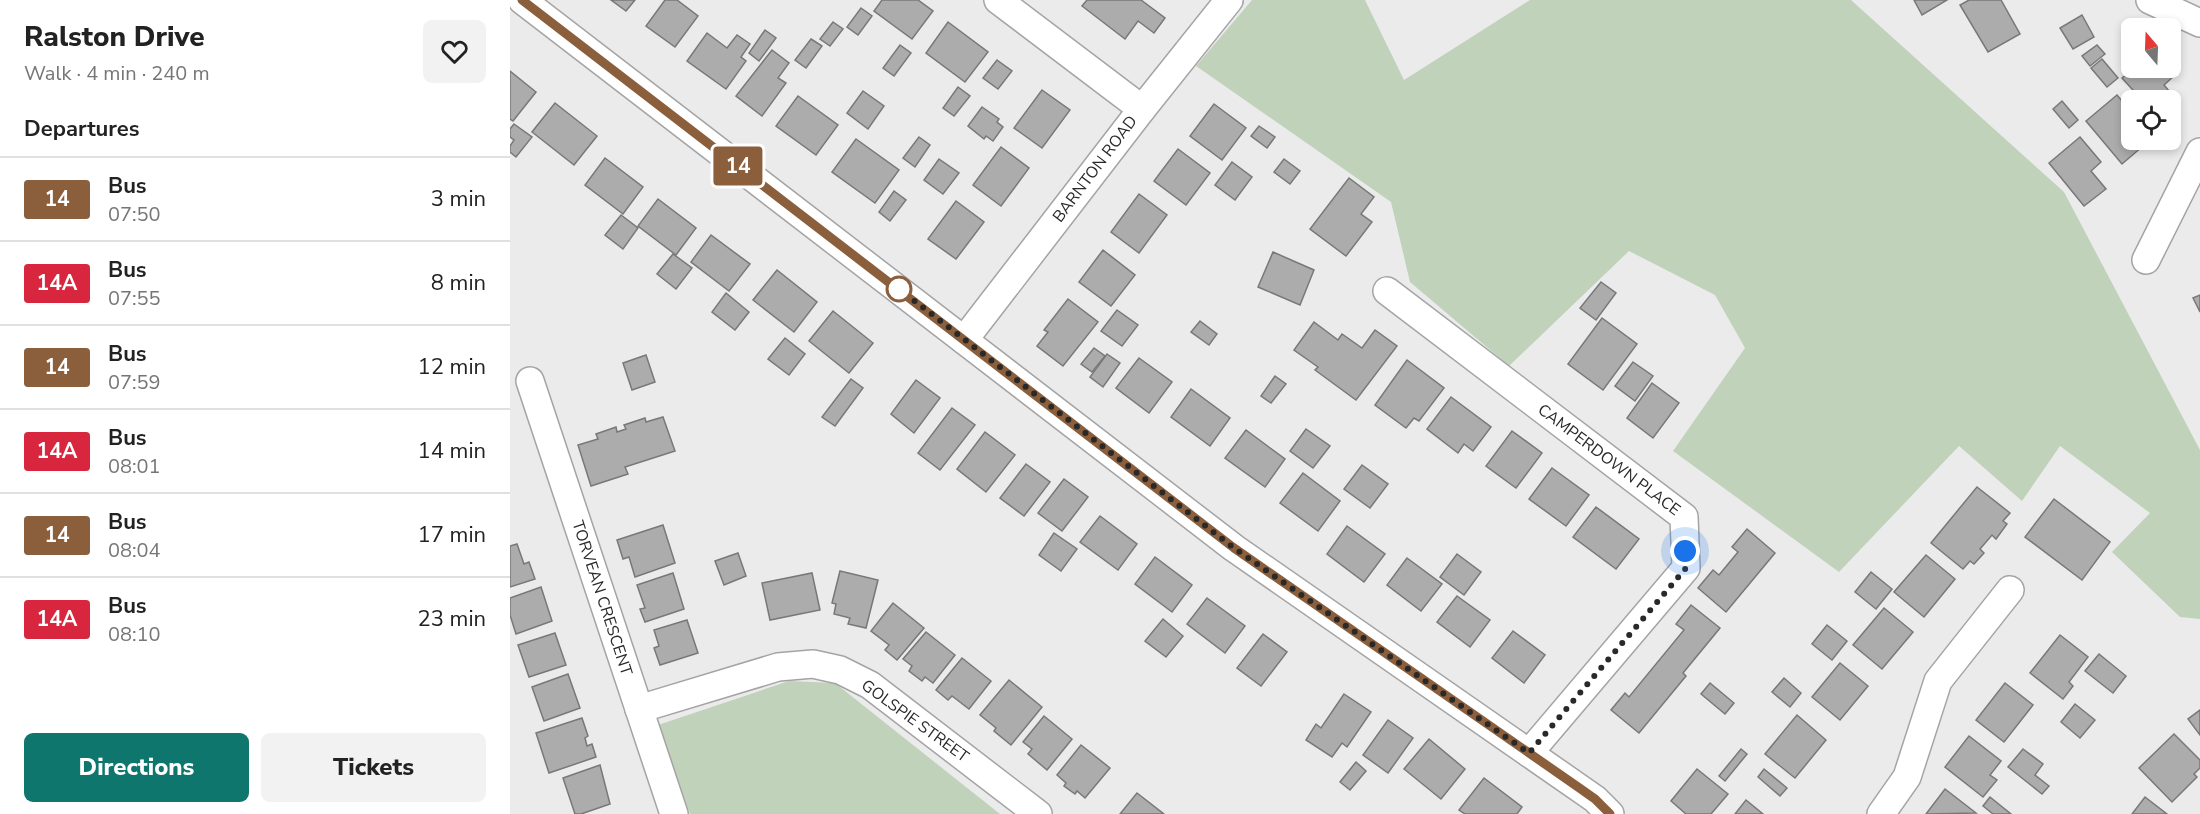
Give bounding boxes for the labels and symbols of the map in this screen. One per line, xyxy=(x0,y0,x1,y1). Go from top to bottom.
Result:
north arrow xyxy=(2121,18,2181,78)
street label: BARNTON ROAD xyxy=(1048,111,1142,227)
line badge: 14 xyxy=(711,146,765,186)
unlabelled marker xyxy=(886,276,912,302)
street label: CAMPERDOWN PLACE xyxy=(1533,399,1685,521)
street label: TORVEAN CRESCENT xyxy=(567,518,638,679)
your location xyxy=(1670,536,1700,566)
street label: GOLSPIE STREET xyxy=(857,675,973,768)

